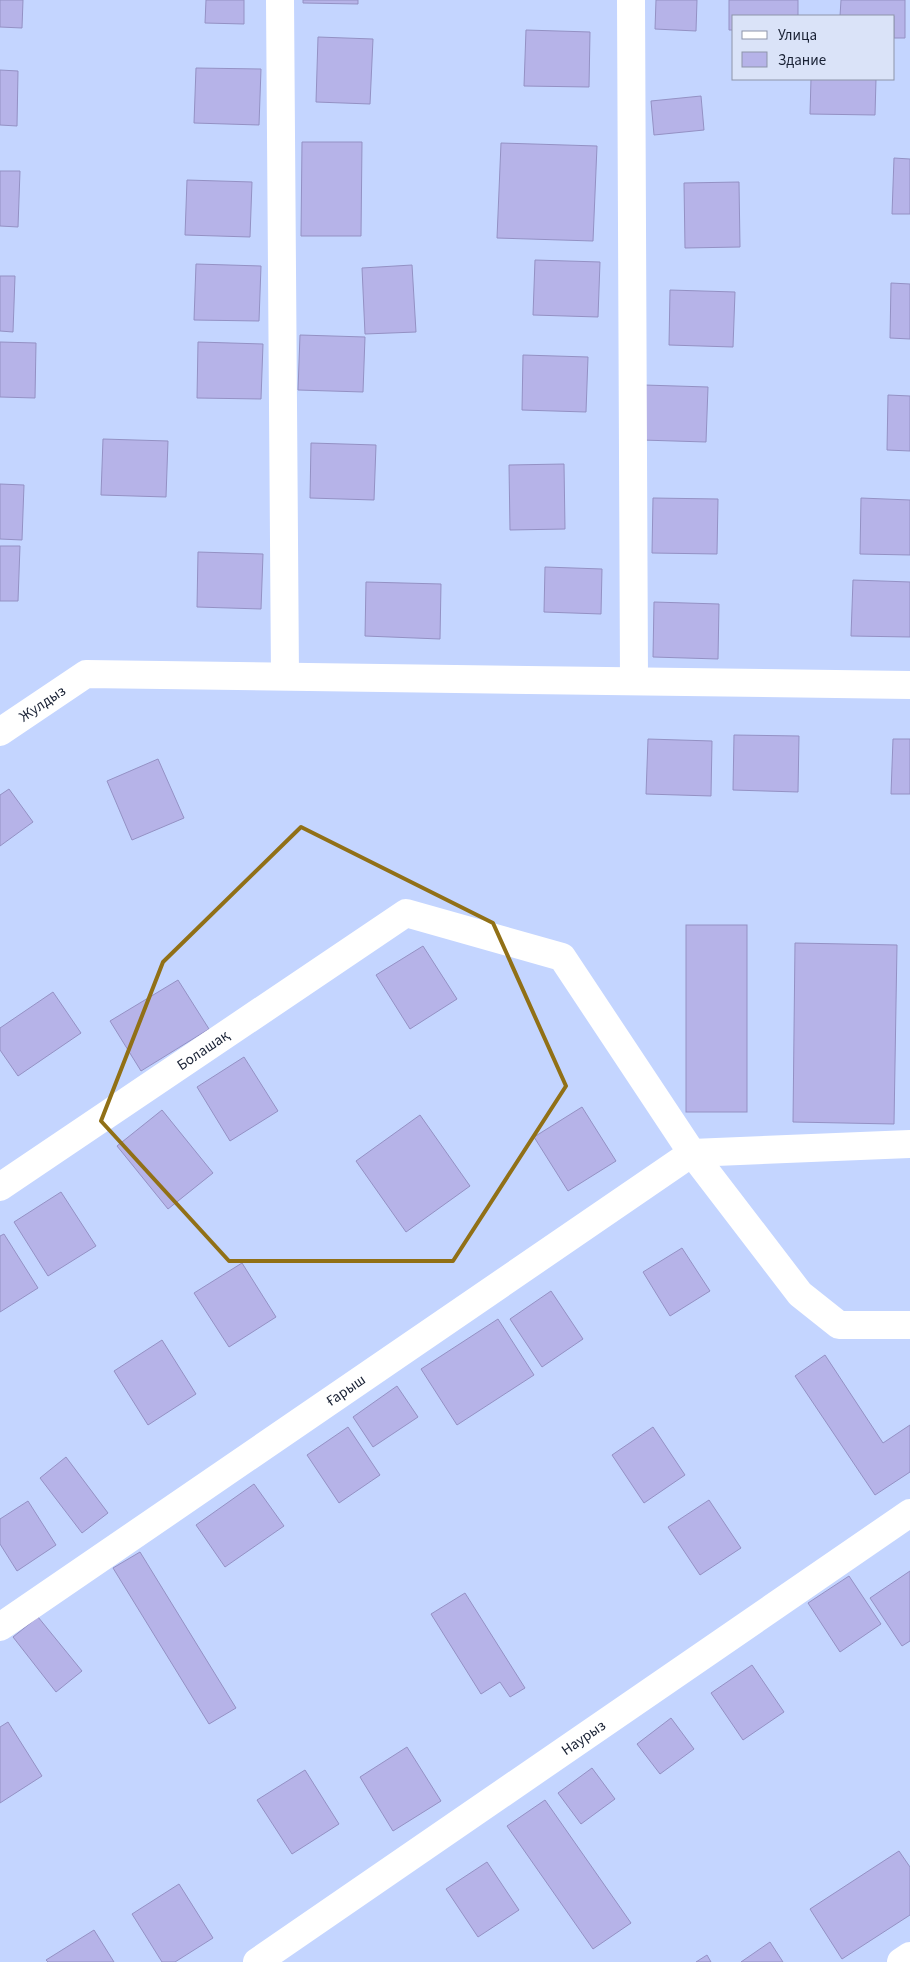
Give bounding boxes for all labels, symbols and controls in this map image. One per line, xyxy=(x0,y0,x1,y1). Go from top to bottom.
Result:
legend xyxy=(732,15,895,80)
text: Улица xyxy=(778,25,817,46)
text: Здание xyxy=(778,50,826,71)
street label: Жулдыз xyxy=(15,680,70,727)
street label: Болашақ xyxy=(173,1025,234,1075)
street label: Ғарыш xyxy=(322,1369,370,1411)
street label: Наурыз xyxy=(557,1715,610,1760)

